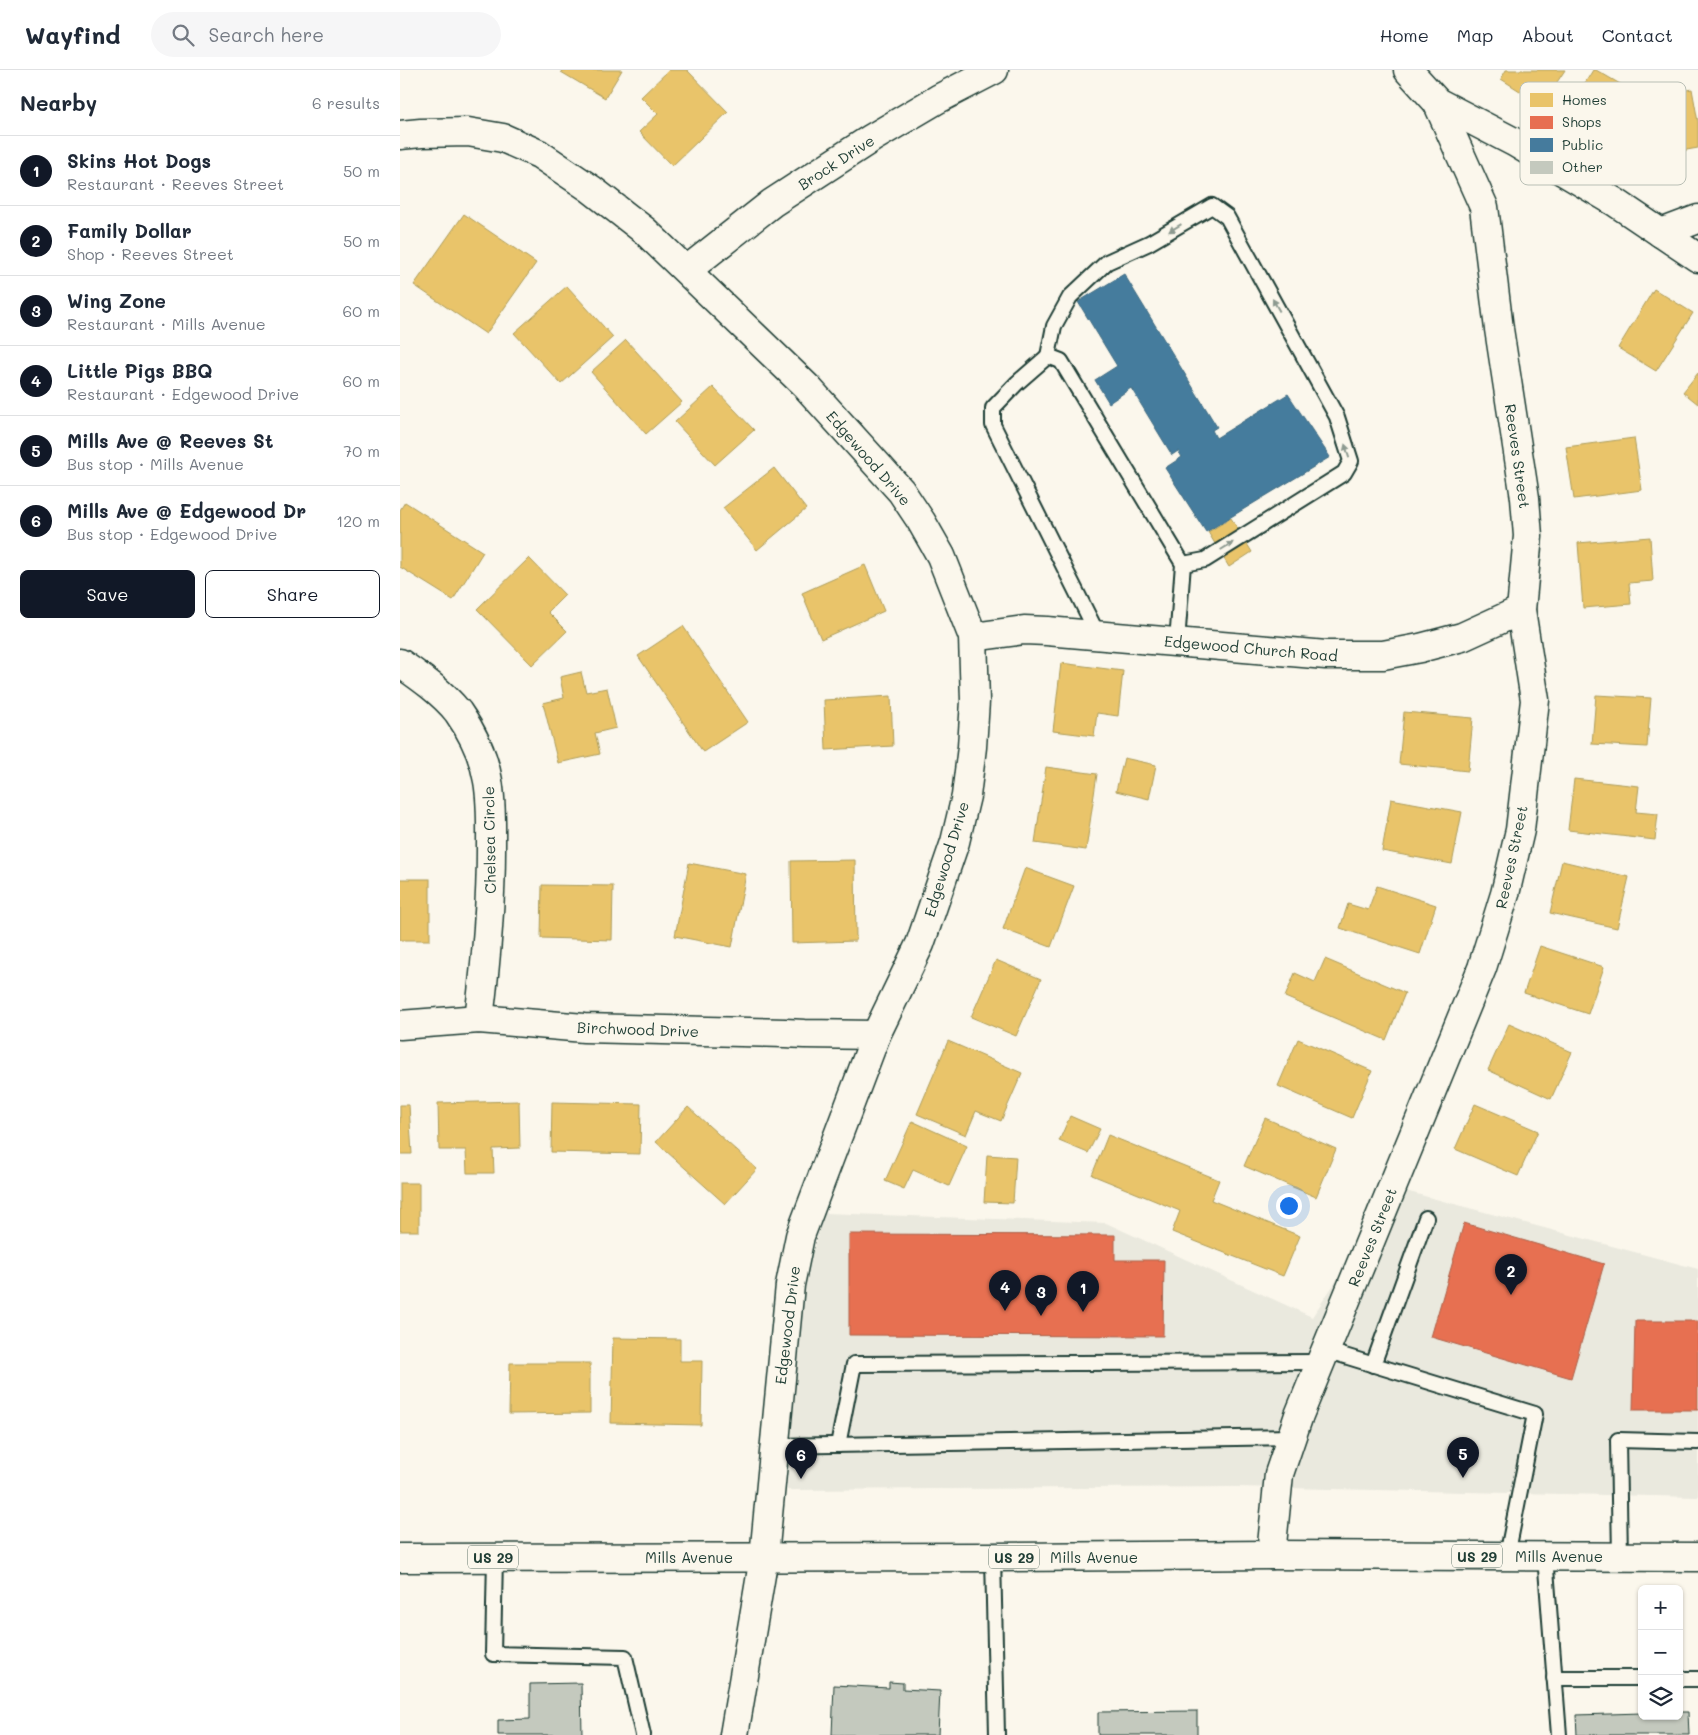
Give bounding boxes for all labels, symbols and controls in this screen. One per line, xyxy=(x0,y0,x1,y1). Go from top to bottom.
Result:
search box xyxy=(151,12,501,57)
text: Wayfind xyxy=(25,19,121,50)
icon: search xyxy=(169,21,197,49)
text: Search here xyxy=(209,22,324,47)
text: Home xyxy=(1380,23,1429,47)
text: Map xyxy=(1457,23,1493,47)
text: About xyxy=(1521,23,1574,47)
text: Contact xyxy=(1602,23,1673,47)
legend xyxy=(1520,82,1686,185)
text: Nearby xyxy=(20,89,97,116)
text: Homes xyxy=(1562,90,1607,109)
text: 6 results xyxy=(312,92,380,113)
text: Shops xyxy=(1562,112,1602,131)
street label: Brock Drive xyxy=(794,130,878,194)
text: Public xyxy=(1562,135,1603,154)
text: Skins Hot Dogs xyxy=(67,148,211,173)
text: Other xyxy=(1562,157,1603,176)
text: 1 xyxy=(32,160,40,181)
text: 50 m xyxy=(343,160,380,181)
text: Restaurant · Reeves Street xyxy=(67,173,284,194)
text: Family Dollar xyxy=(67,218,192,243)
one-way arrow xyxy=(1169,223,1182,232)
text: 2 xyxy=(32,230,40,251)
text: 50 m xyxy=(343,230,380,251)
text: Shop · Reeves Street xyxy=(67,243,234,264)
text: Wing Zone xyxy=(67,288,166,313)
one-way arrow xyxy=(1272,298,1280,313)
text: 3 xyxy=(31,300,41,321)
text: 60 m xyxy=(343,300,380,321)
text: Restaurant · Mills Avenue xyxy=(67,313,266,334)
text: Little Pigs BBQ xyxy=(67,358,213,383)
text: 4 xyxy=(31,370,41,391)
text: 60 m xyxy=(343,370,380,391)
text: Restaurant · Edgewood Drive xyxy=(67,383,299,404)
street label: Reeves Street xyxy=(1501,402,1535,510)
street label: Edgewood Drive xyxy=(822,406,916,510)
text: Mills Ave @ Reeves St xyxy=(67,428,273,453)
text: 5 xyxy=(31,440,41,461)
text: 70 m xyxy=(343,440,380,461)
one-way arrow xyxy=(1343,443,1351,458)
text: Bus stop · Mills Avenue xyxy=(67,453,244,474)
text: Mills Ave @ Edgewood Dr xyxy=(67,498,306,523)
text: 6 xyxy=(31,510,41,531)
text: 120 m xyxy=(336,510,380,531)
text: Bus stop · Edgewood Drive xyxy=(67,523,277,544)
one-way arrow xyxy=(1221,542,1234,551)
button: Save xyxy=(20,570,195,618)
button: Share xyxy=(205,570,380,618)
street label: Edgewood Church Road xyxy=(1163,630,1339,666)
street label: Chelsea Circle xyxy=(478,786,500,894)
street label: Edgewood Drive xyxy=(919,799,973,919)
street label: Reeves Street xyxy=(1490,803,1532,911)
street label: Birchwood Drive xyxy=(577,1017,699,1041)
street label: Reeves Street xyxy=(1343,1184,1401,1290)
your location xyxy=(1276,1193,1302,1219)
pin: 2 xyxy=(1495,1254,1527,1295)
street label: Edgewood Drive xyxy=(770,1264,804,1386)
pin: 4 xyxy=(989,1270,1021,1311)
pin: 1 xyxy=(1067,1271,1099,1312)
pin: 3 xyxy=(1025,1275,1057,1316)
pin: 5 xyxy=(1447,1437,1479,1478)
pin: 6 xyxy=(785,1438,817,1479)
road number: US 29 xyxy=(1452,1544,1502,1568)
road number: US 29 xyxy=(468,1545,518,1568)
road number: US 29 xyxy=(989,1545,1039,1568)
street label: Mills Avenue xyxy=(1515,1546,1603,1566)
street label: Mills Avenue xyxy=(645,1547,733,1567)
street label: Mills Avenue xyxy=(1050,1547,1138,1567)
map controls xyxy=(1638,1585,1683,1720)
button: + xyxy=(1638,1585,1683,1630)
button: − xyxy=(1638,1630,1683,1675)
button: layers xyxy=(1638,1675,1683,1720)

